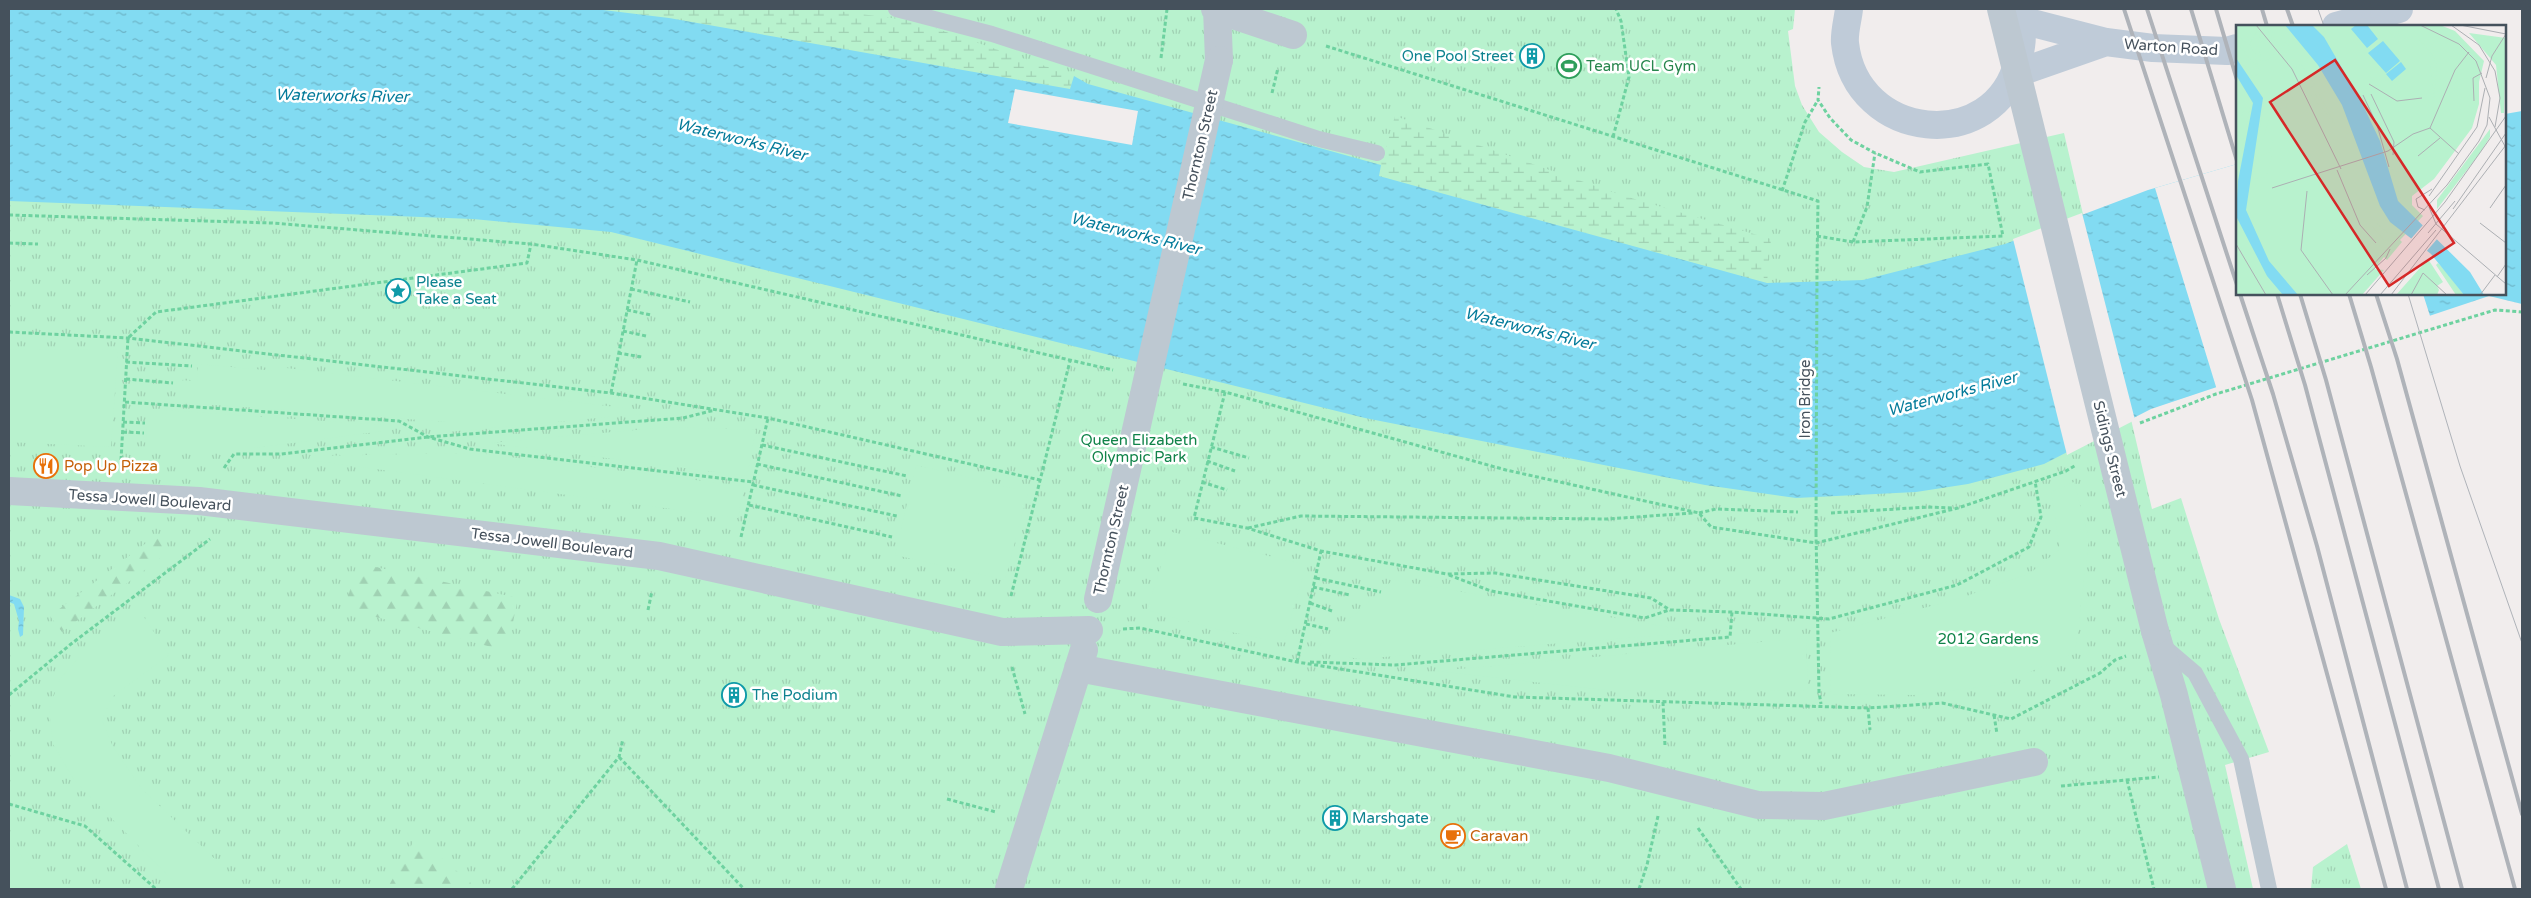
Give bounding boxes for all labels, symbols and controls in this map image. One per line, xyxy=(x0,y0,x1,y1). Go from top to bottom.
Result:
inset map xyxy=(2236,25,2506,295)
street label: Warton Road xyxy=(2123,35,2219,59)
building icon: One Pool Street xyxy=(1519,43,1545,69)
place label: One Pool Street xyxy=(1402,47,1514,65)
sports icon: Team UCL Gym xyxy=(1556,53,1582,79)
place label: Team UCL Gym xyxy=(1586,57,1696,75)
water label: Waterworks River xyxy=(275,85,411,107)
street label: Thornton Street xyxy=(1179,88,1221,202)
water label: Waterworks River xyxy=(675,114,811,166)
water label: Waterworks River xyxy=(1069,208,1205,260)
place label: Please Take a Seat xyxy=(416,273,497,308)
place icon: Please Take a Seat xyxy=(385,278,411,304)
water label: Waterworks River xyxy=(1463,303,1599,355)
street label: Iron Bridge xyxy=(1796,360,1814,439)
water label: Waterworks River xyxy=(1885,367,2021,421)
street label: Sidings Street xyxy=(2089,399,2131,499)
park label: Queen Elizabeth Olympic Park xyxy=(1081,431,1197,466)
restaurant icon: Pop Up Pizza xyxy=(33,453,59,479)
place label: Pop Up Pizza xyxy=(64,457,158,475)
street label: Thornton Street xyxy=(1090,483,1132,597)
street label: Tessa Jowell Boulevard xyxy=(68,485,232,515)
street label: Tessa Jowell Boulevard xyxy=(470,524,634,562)
park label: 2012 Gardens xyxy=(1937,630,2039,648)
building icon: The Podium xyxy=(721,682,747,708)
place label: The Podium xyxy=(752,686,838,704)
building icon: Marshgate xyxy=(1322,805,1348,831)
place label: Marshgate xyxy=(1352,809,1429,827)
cafe icon: Caravan xyxy=(1440,823,1466,849)
place label: Caravan xyxy=(1470,827,1528,845)

